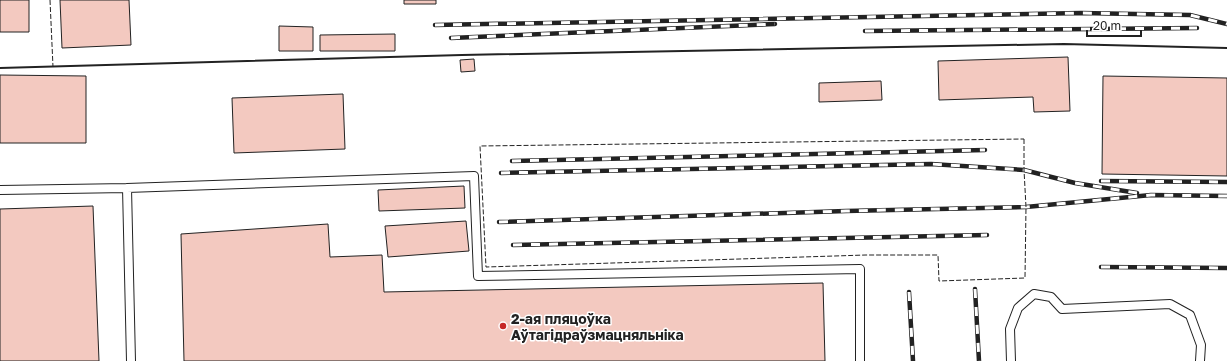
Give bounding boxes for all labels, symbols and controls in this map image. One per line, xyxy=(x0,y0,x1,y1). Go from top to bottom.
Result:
scale bar xyxy=(1087,12,1141,38)
text: 20 m xyxy=(1093,18,1121,33)
place label: 2-ая пляцоўка Аўтагідраўзмацняльніка xyxy=(511,310,684,343)
marker: 2-ая пляцоўка Аўтагідраўзмацняльніка xyxy=(498,321,508,331)

